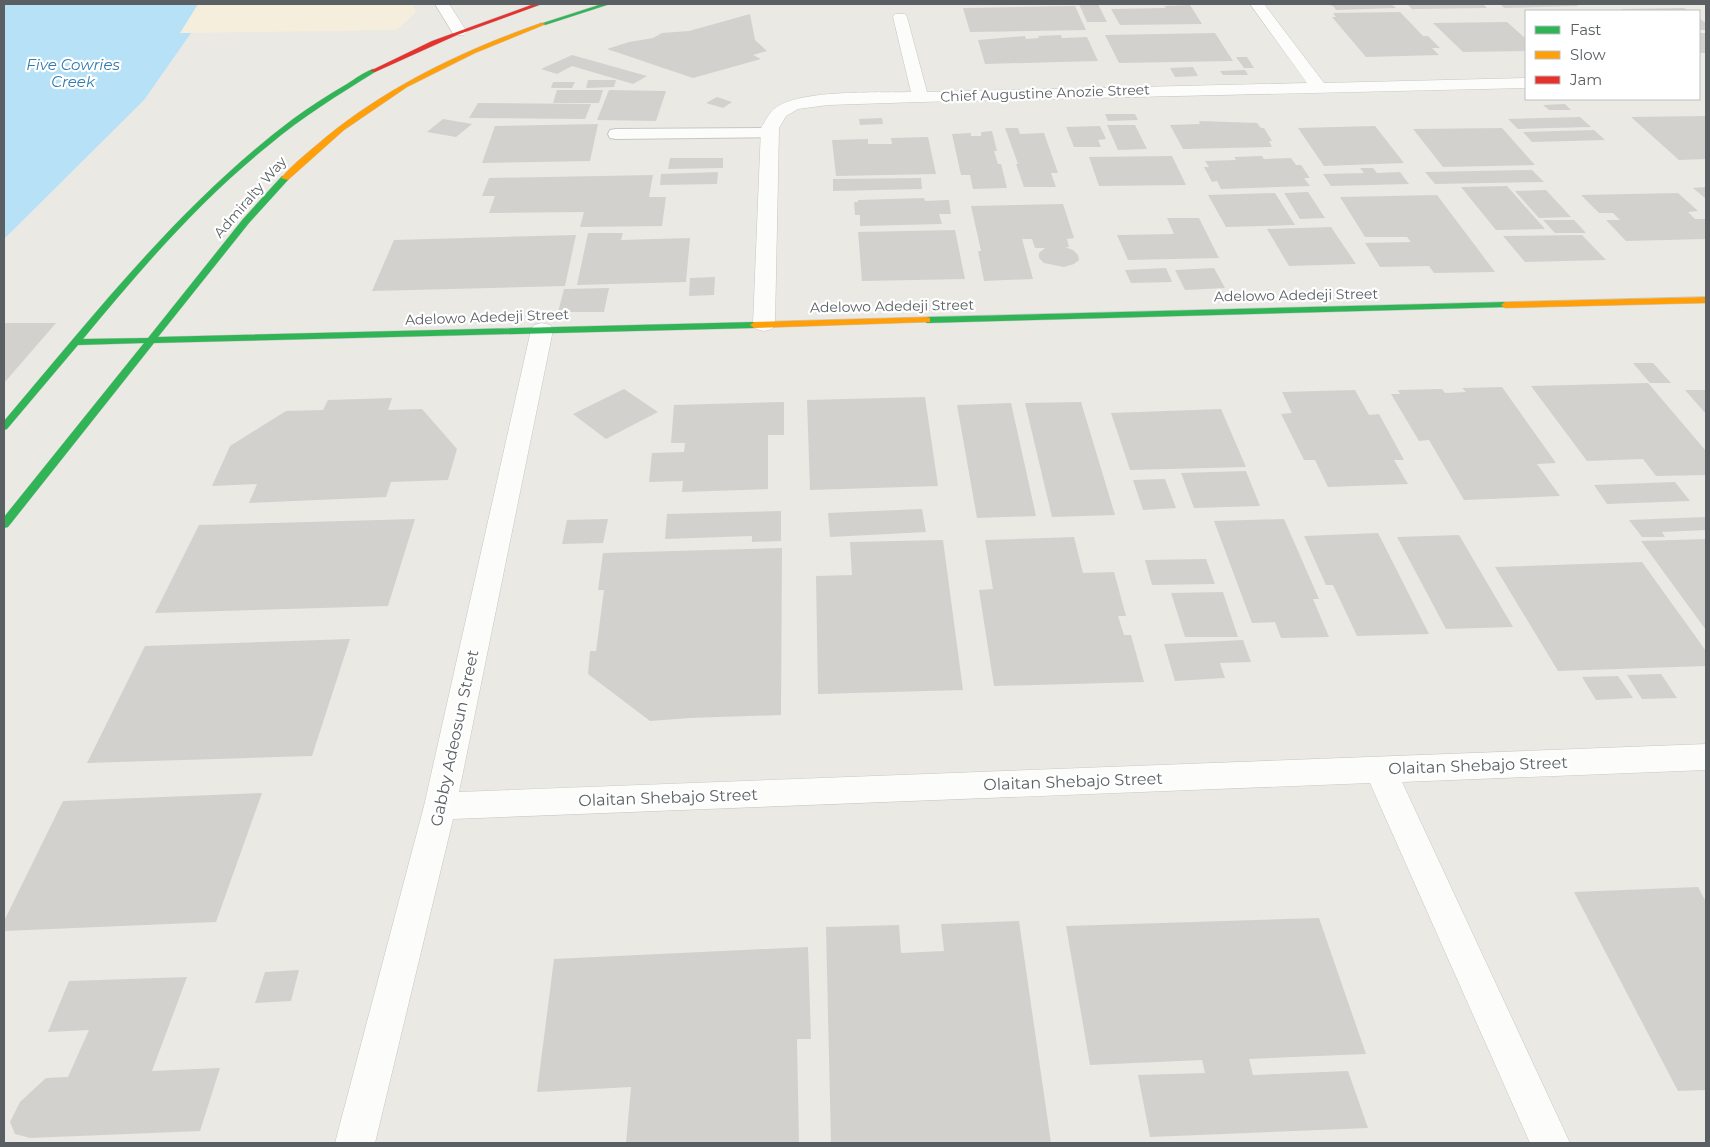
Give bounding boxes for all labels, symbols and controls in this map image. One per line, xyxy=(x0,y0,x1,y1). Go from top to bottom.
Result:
legend xyxy=(1525,10,1700,100)
text: Fast xyxy=(1570,20,1601,39)
text: Slow xyxy=(1570,45,1606,64)
water label: Five Cowries Creek xyxy=(26,55,120,91)
text: Jam xyxy=(1569,70,1602,89)
street label: Chief Augustine Anozie Street xyxy=(940,80,1150,106)
street label: Admiralty Way xyxy=(210,152,290,241)
street label: Adelowo Adedeji Street xyxy=(1214,285,1379,305)
street label: Adelowo Adedeji Street xyxy=(810,296,975,316)
street label: Adelowo Adedeji Street xyxy=(405,305,570,329)
street label: Gabby Adeosun Street xyxy=(426,648,483,828)
street label: Olaitan Shebajo Street xyxy=(1388,753,1569,778)
street label: Olaitan Shebajo Street xyxy=(983,769,1164,794)
street label: Olaitan Shebajo Street xyxy=(578,785,759,810)

